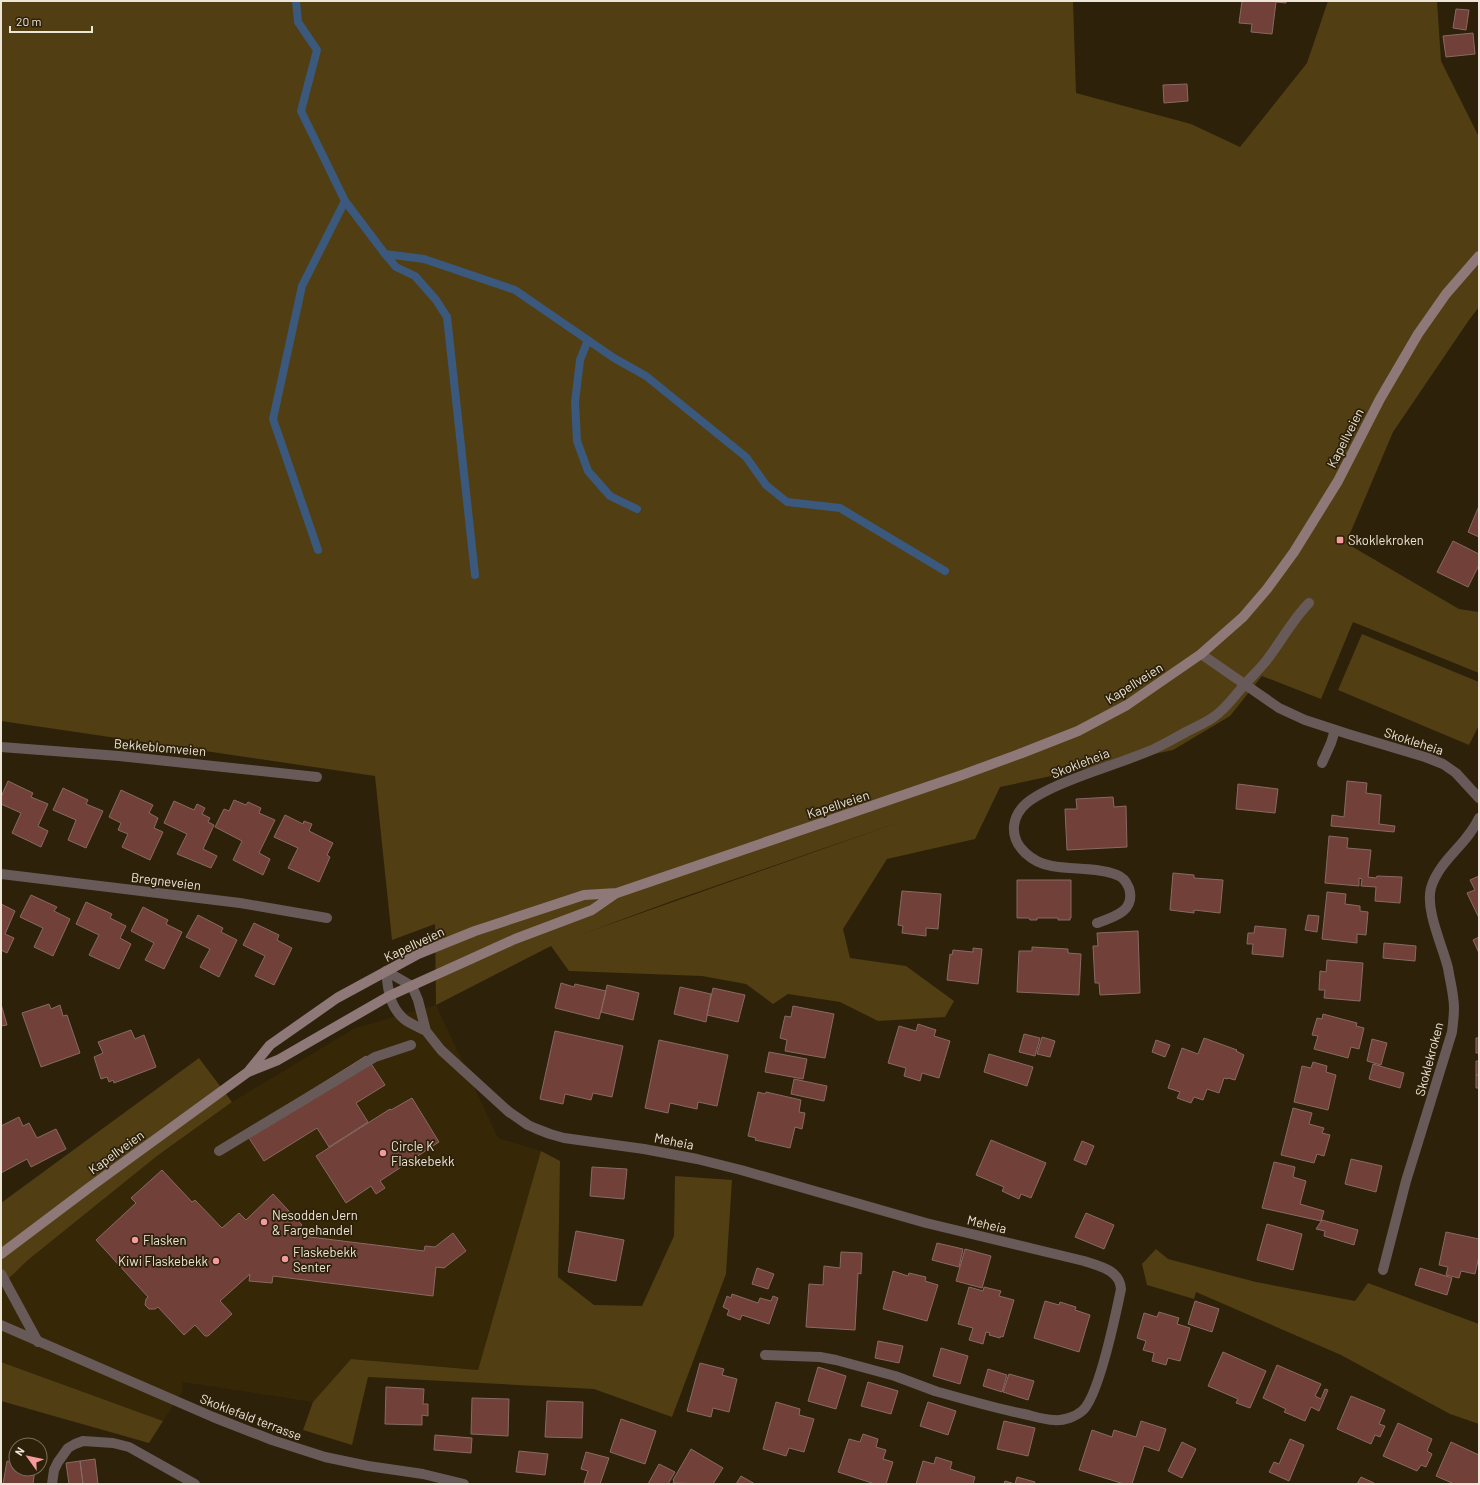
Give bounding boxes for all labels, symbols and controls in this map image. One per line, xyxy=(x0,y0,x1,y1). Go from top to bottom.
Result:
scale bar xyxy=(10,8,92,34)
text: 20 m xyxy=(16,14,42,28)
street label: Kapellveien xyxy=(1323,406,1367,470)
place label: Skoklekroken xyxy=(1348,532,1424,548)
marker: Skoklekroken xyxy=(1335,535,1345,545)
street label: Kapellveien xyxy=(1102,659,1166,707)
street label: Skokleheia xyxy=(1382,724,1446,758)
street label: Bekkeblomveien xyxy=(113,735,207,759)
street label: Skokleheia xyxy=(1049,745,1111,781)
street label: Kapellveien xyxy=(805,786,871,822)
street label: Bregneveien xyxy=(130,869,202,893)
street label: Kapellveien xyxy=(381,923,447,965)
street label: Skoklekroken xyxy=(1411,1020,1447,1098)
street label: Kapellveien xyxy=(85,1127,147,1177)
street label: Meheia xyxy=(653,1129,695,1153)
place label: Circle K Flaskebekk xyxy=(391,1138,455,1169)
marker: Circle K Flaskebekk xyxy=(378,1148,388,1158)
place label: Nesodden Jern & Fargehandel xyxy=(272,1207,358,1238)
street label: Meheia xyxy=(966,1211,1008,1237)
marker: Nesodden Jern & Fargehandel xyxy=(259,1217,269,1227)
place label: Flasken xyxy=(143,1232,186,1248)
marker: Flasken xyxy=(130,1235,140,1245)
place label: Flaskebekk Senter xyxy=(293,1244,357,1275)
place label: Kiwi Flaskebekk xyxy=(118,1253,208,1269)
marker: Flaskebekk Senter xyxy=(280,1254,290,1264)
marker: Kiwi Flaskebekk xyxy=(211,1256,221,1266)
street label: Skoklefald terrasse xyxy=(198,1390,304,1444)
north arrow xyxy=(8,1437,48,1477)
text: N xyxy=(12,1445,27,1458)

